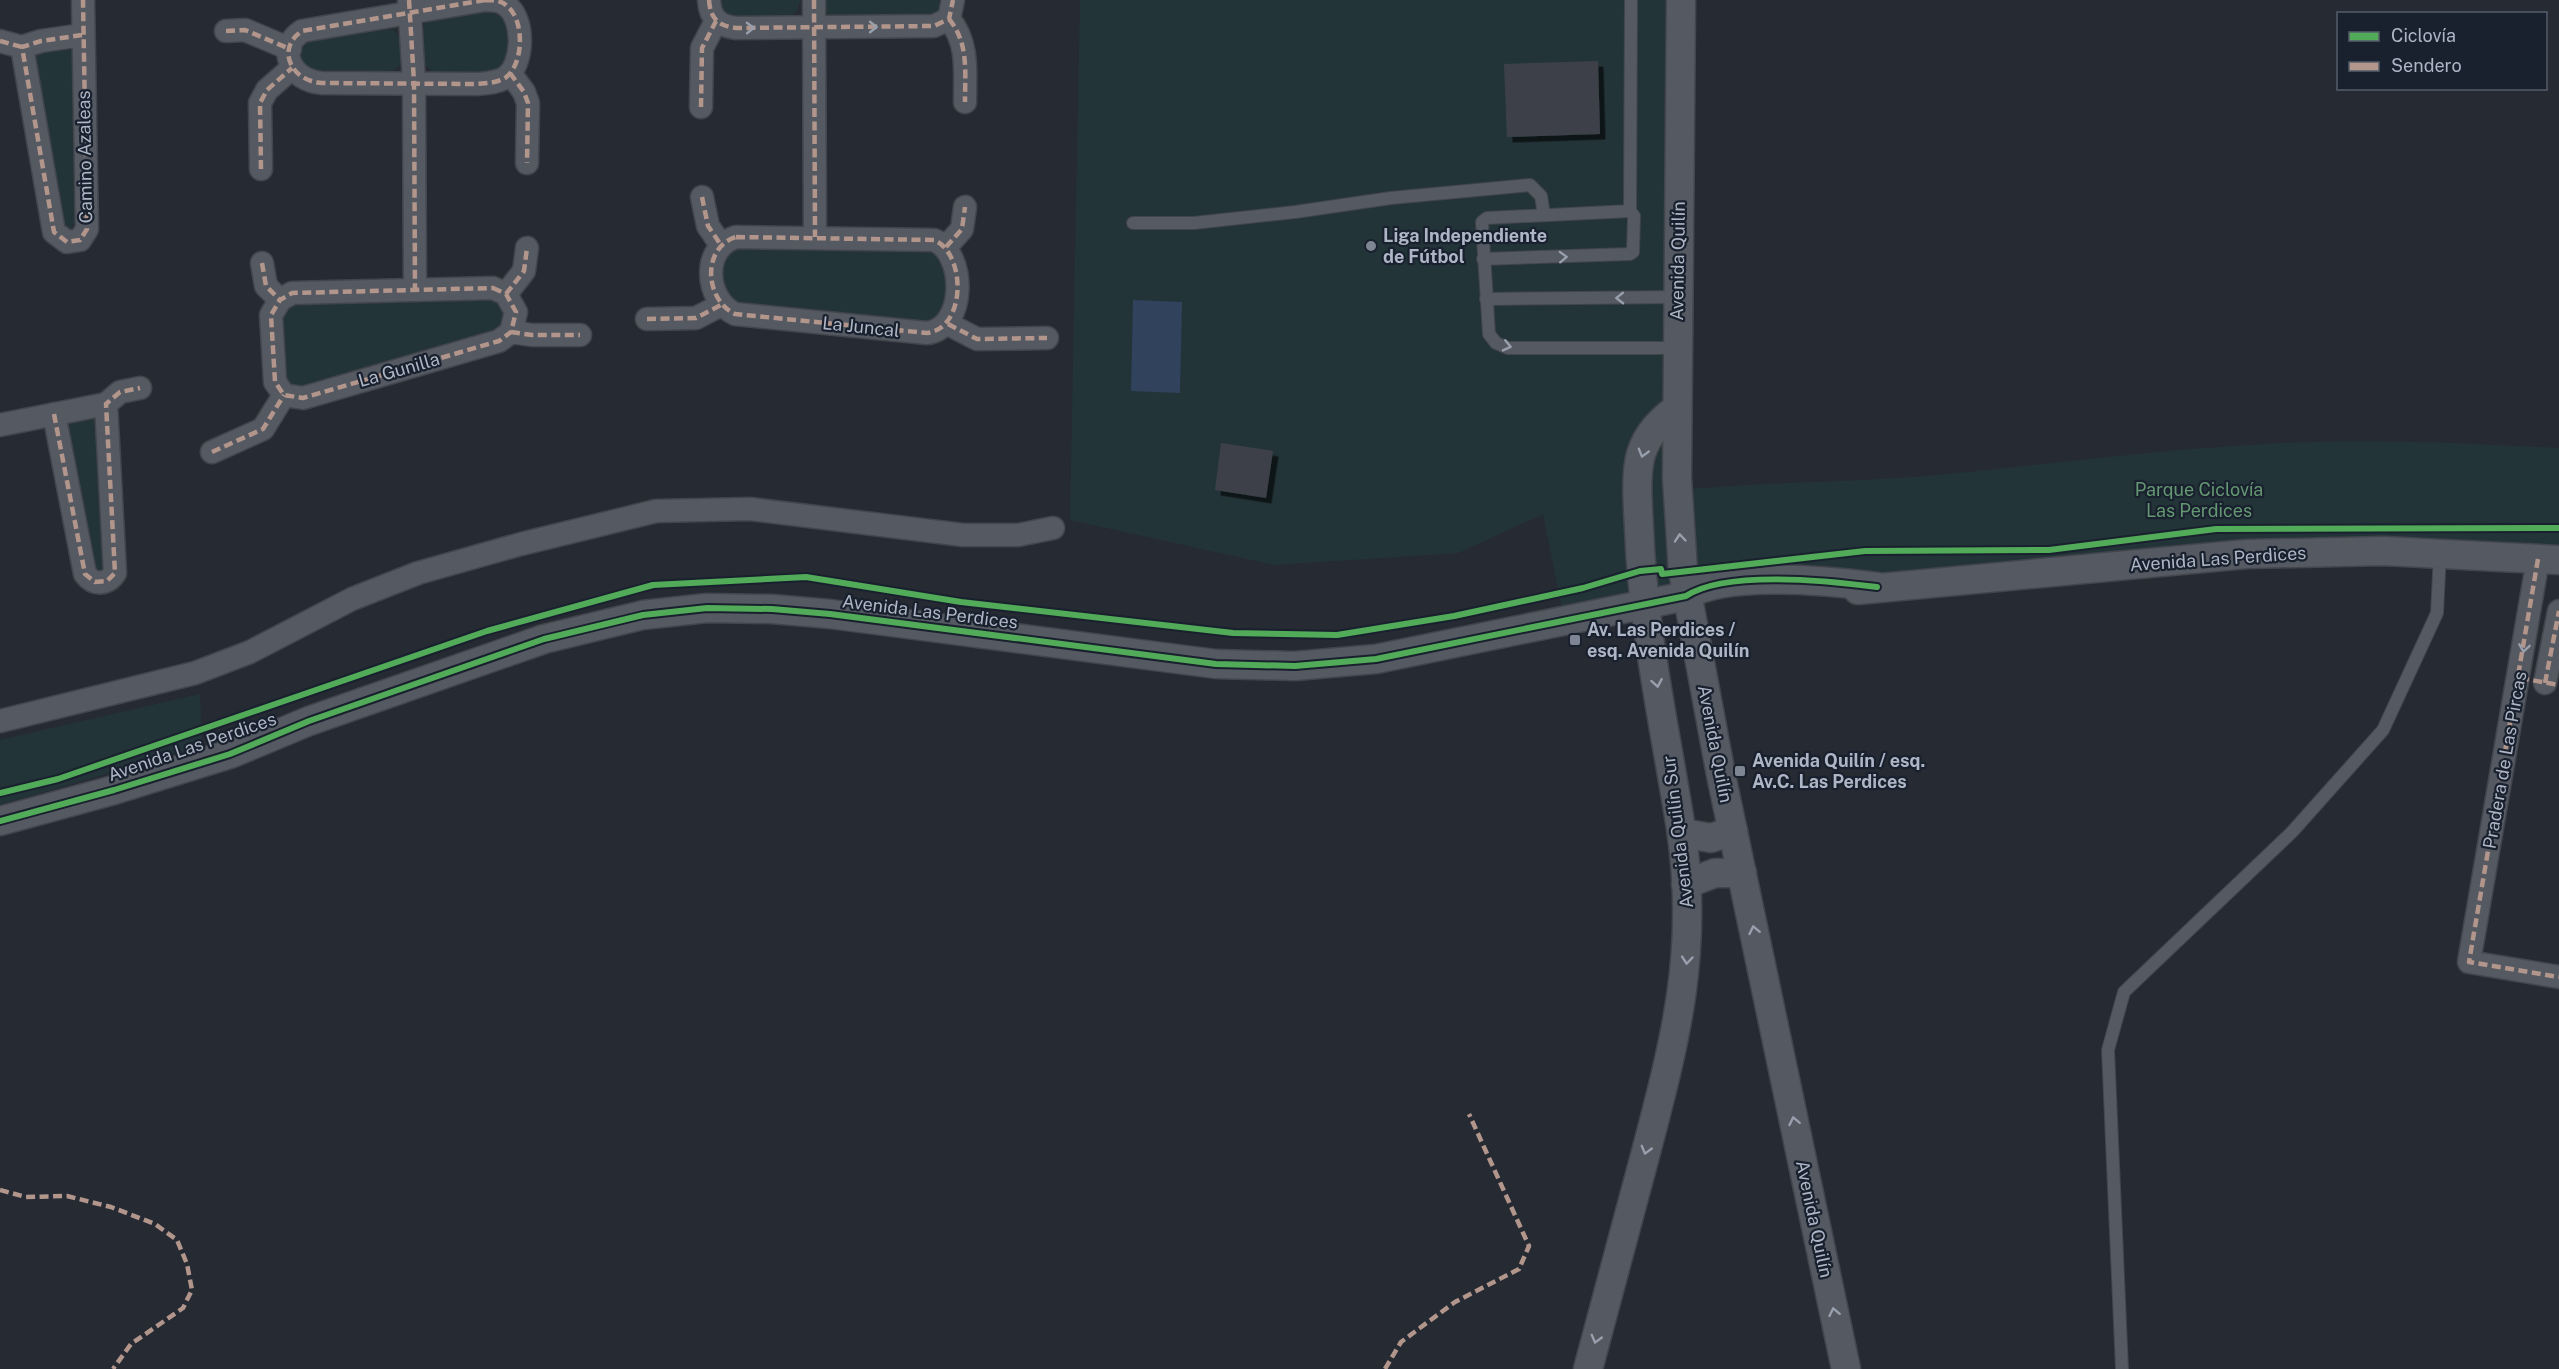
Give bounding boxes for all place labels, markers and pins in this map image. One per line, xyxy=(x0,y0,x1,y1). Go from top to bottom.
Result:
place label: Liga Independiente de Fútbol xyxy=(1383,225,1547,267)
marker: Liga Independiente de Fútbol xyxy=(1364,239,1378,253)
place label: Av. Las Perdices / esq. Avenida Quilín xyxy=(1587,619,1749,661)
marker: Av. Las Perdices / esq. Avenida Quilín xyxy=(1568,633,1582,647)
place label: Avenida Quilín / esq. Av.C. Las Perdices xyxy=(1752,750,1925,792)
marker: Avenida Quilín / esq. Av.C. Las Perdices xyxy=(1733,764,1747,778)

